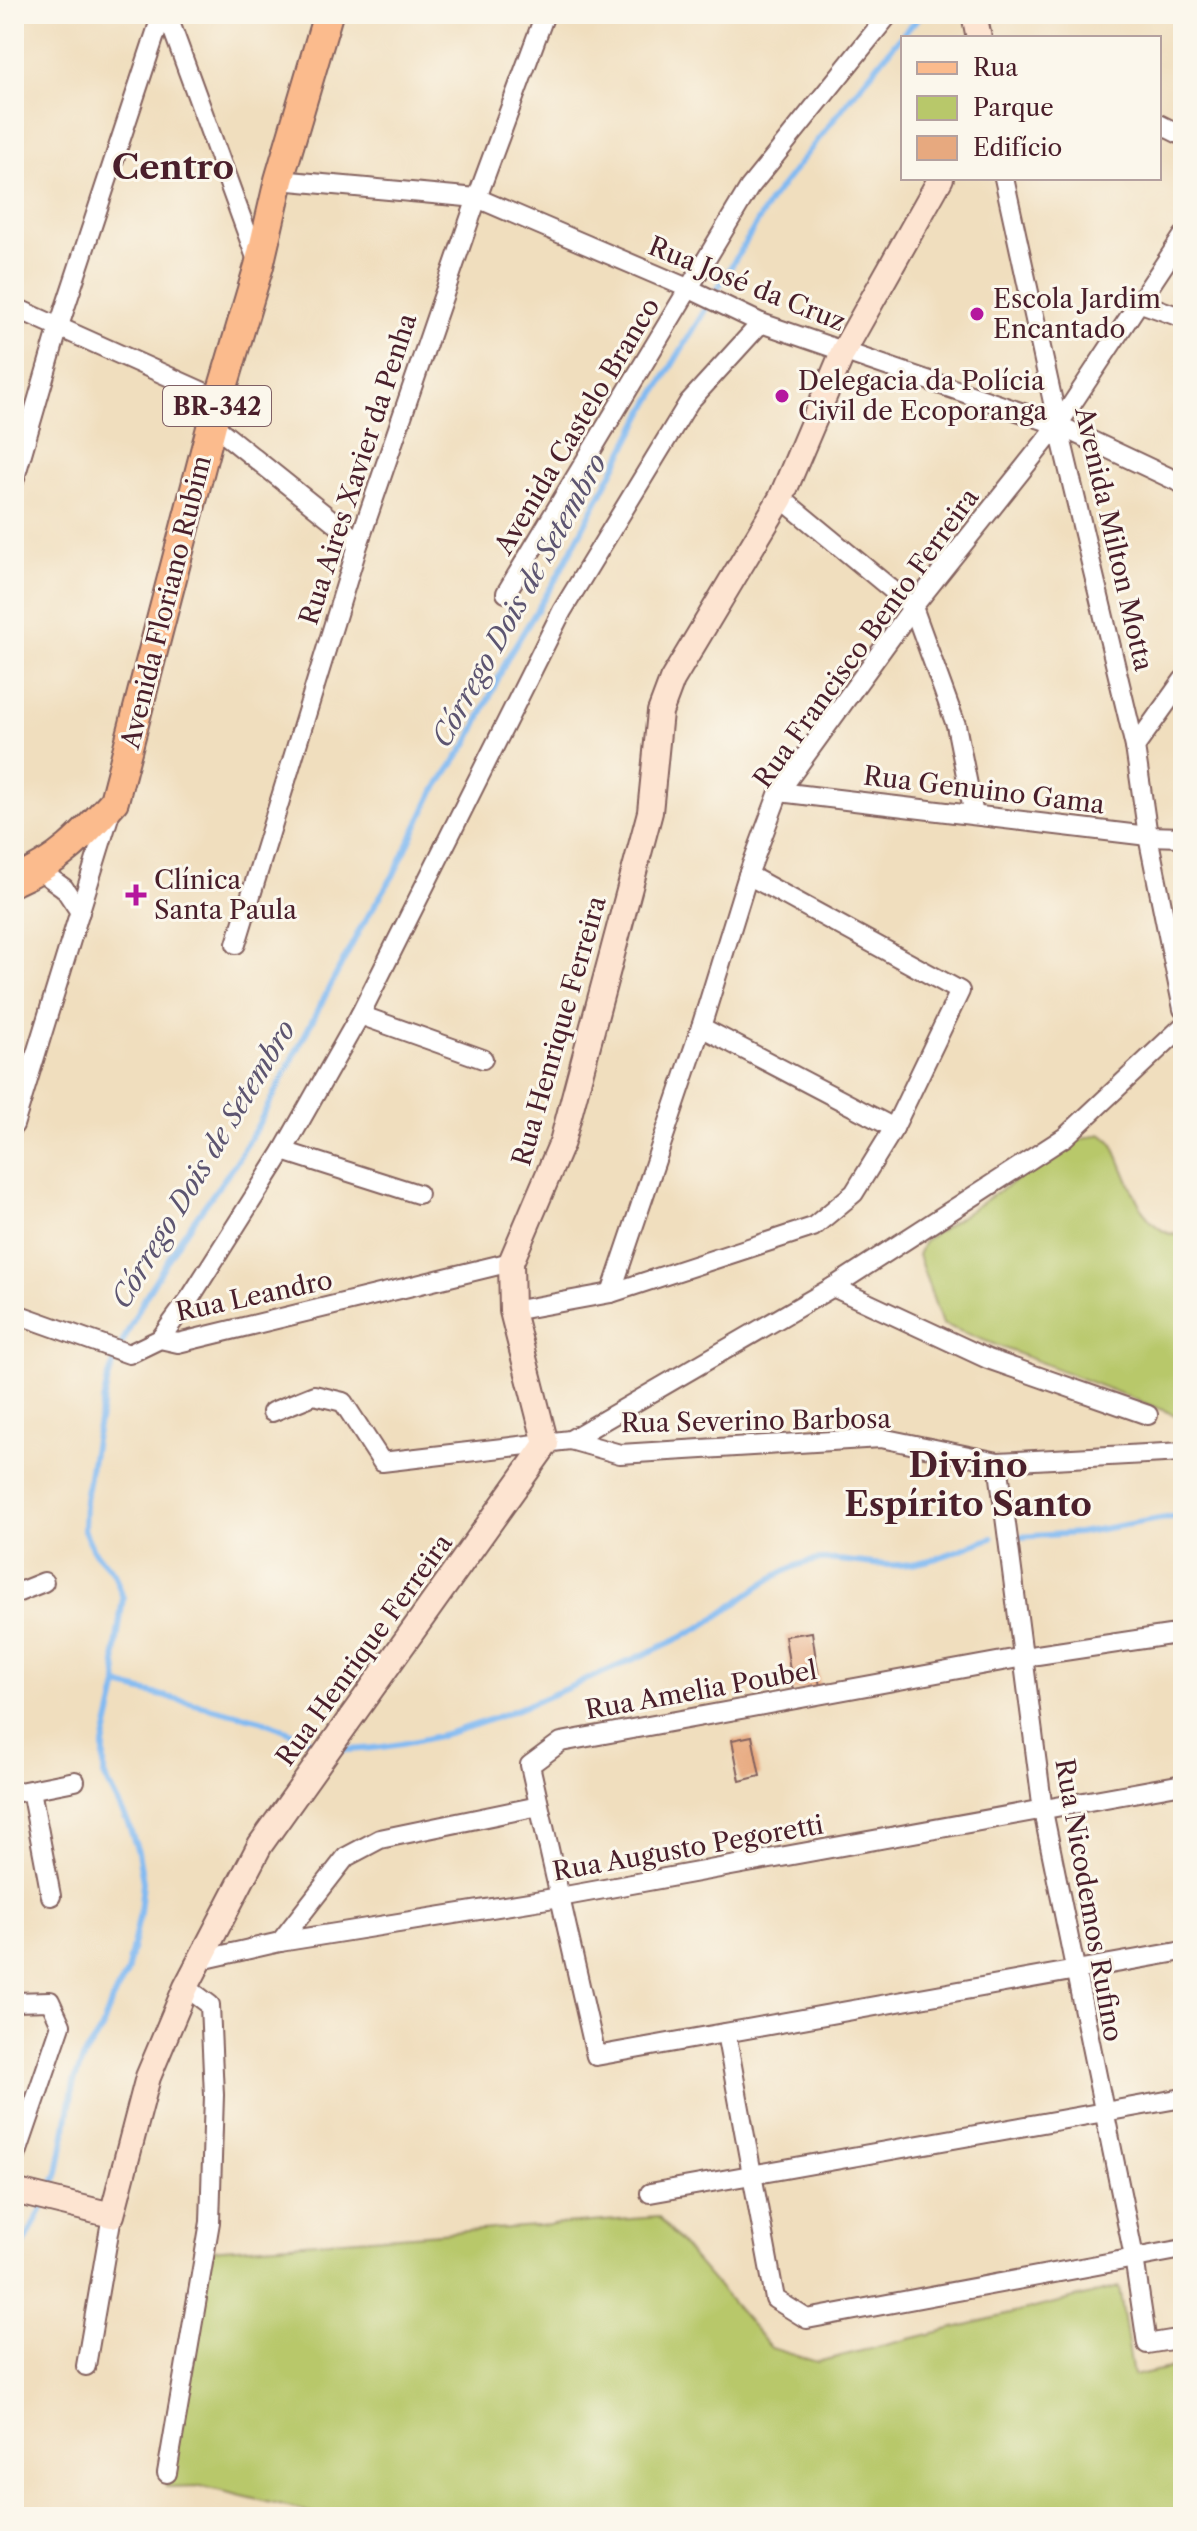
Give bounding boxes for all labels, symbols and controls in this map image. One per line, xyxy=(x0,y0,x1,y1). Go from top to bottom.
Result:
legend xyxy=(901,36,1161,180)
text: Rua xyxy=(973,53,1018,82)
text: Parque xyxy=(973,93,1054,122)
text: Edifício xyxy=(973,133,1062,162)
district label: Centro xyxy=(112,146,234,188)
street label: Rua José da Cruz xyxy=(644,230,850,338)
place label: Escola Jardim Encantado xyxy=(993,283,1161,345)
street label: Avenida Castelo Branco xyxy=(487,292,666,561)
marker: Escola Jardim Encantado xyxy=(968,305,986,323)
street label: Rua Aires Xavier da Penha xyxy=(293,309,424,629)
place label: Delegacia da Polícia Civil de Ecoporanga xyxy=(798,365,1048,427)
road number: BR-342 xyxy=(163,386,271,426)
marker: Delegacia da Polícia Civil de Ecoporanga xyxy=(773,387,791,405)
street label: Avenida Milton Motta xyxy=(1068,403,1160,674)
water label: Córrego Dois de Setembro xyxy=(424,448,614,752)
street label: Avenida Floriano Rubim xyxy=(114,452,218,753)
street label: Rua Francisco Bento Ferreira xyxy=(747,482,986,794)
street label: Rua Genuino Gama xyxy=(862,759,1107,821)
place label: Clínica Santa Paula xyxy=(154,864,297,926)
marker: Clínica Santa Paula xyxy=(125,884,147,906)
street label: Rua Henrique Ferreira xyxy=(505,892,613,1169)
water label: Córrego Dois de Setembro xyxy=(104,1014,302,1314)
street label: Rua Leandro xyxy=(173,1264,335,1328)
street label: Rua Severino Barbosa xyxy=(621,1403,892,1439)
district label: Divino Espírito Santo xyxy=(844,1444,1092,1525)
street label: Rua Henrique Ferreira xyxy=(269,1528,459,1772)
street label: Rua Amelia Poubel xyxy=(583,1654,820,1726)
street label: Rua Nicodemos Rufino xyxy=(1048,1756,1130,2044)
street label: Rua Augusto Pegoretti xyxy=(550,1808,826,1888)

